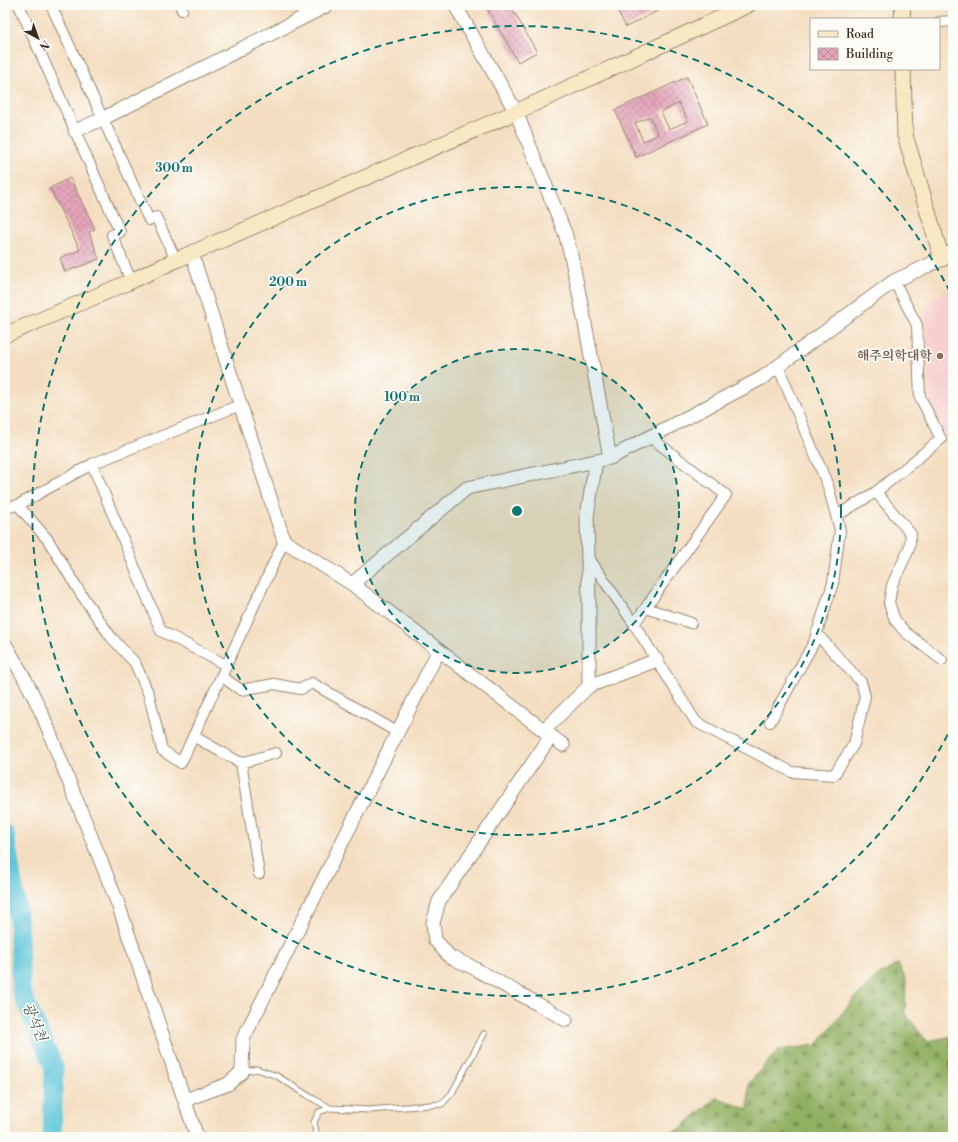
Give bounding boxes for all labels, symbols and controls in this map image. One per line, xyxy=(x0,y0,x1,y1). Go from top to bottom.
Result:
north arrow xyxy=(18,18,58,58)
legend xyxy=(810,18,940,70)
text: Road xyxy=(846,27,874,42)
text: N xyxy=(36,37,52,53)
text: Building xyxy=(845,47,894,62)
text: 300 m xyxy=(155,161,193,176)
text: 200 m xyxy=(269,275,307,290)
place label: 해주의학대학 xyxy=(857,348,932,364)
marker: 해주의학대학 xyxy=(935,351,945,361)
text: 100 m xyxy=(384,390,420,405)
centre of rings xyxy=(510,504,524,518)
water label: 광석천 xyxy=(18,1000,51,1046)

